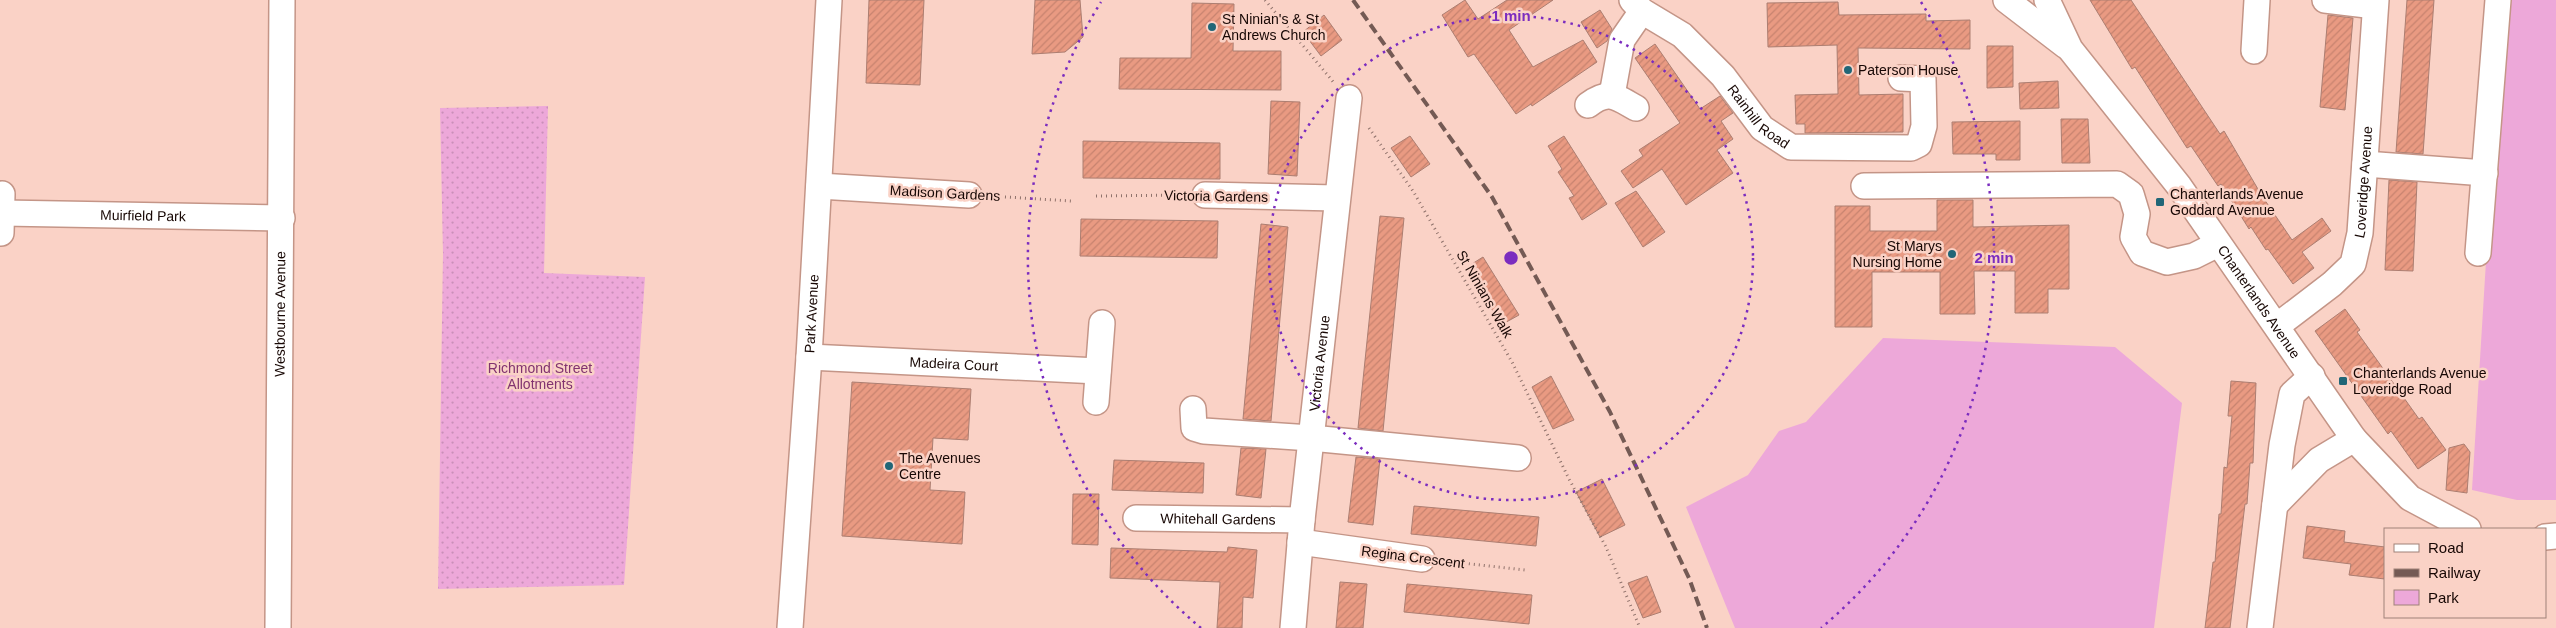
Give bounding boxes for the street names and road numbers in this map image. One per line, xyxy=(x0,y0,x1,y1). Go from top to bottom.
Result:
street label: Rainhill Road xyxy=(1724,81,1792,152)
street label: Loveridge Avenue xyxy=(2351,125,2375,240)
street label: Madison Gardens xyxy=(889,182,1001,204)
street label: Victoria Gardens xyxy=(1164,187,1268,205)
street label: Muirfield Park xyxy=(100,207,187,224)
street label: Chanterlands Avenue xyxy=(2214,242,2304,362)
street label: St Ninians Walk xyxy=(1453,247,1517,341)
street label: Westbourne Avenue xyxy=(272,251,288,377)
street label: Park Avenue xyxy=(801,274,822,354)
street label: Victoria Avenue xyxy=(1306,314,1333,412)
street label: Madeira Court xyxy=(909,354,999,374)
street label: Whitehall Gardens xyxy=(1160,510,1276,528)
street label: Regina Crescent xyxy=(1360,543,1466,571)

